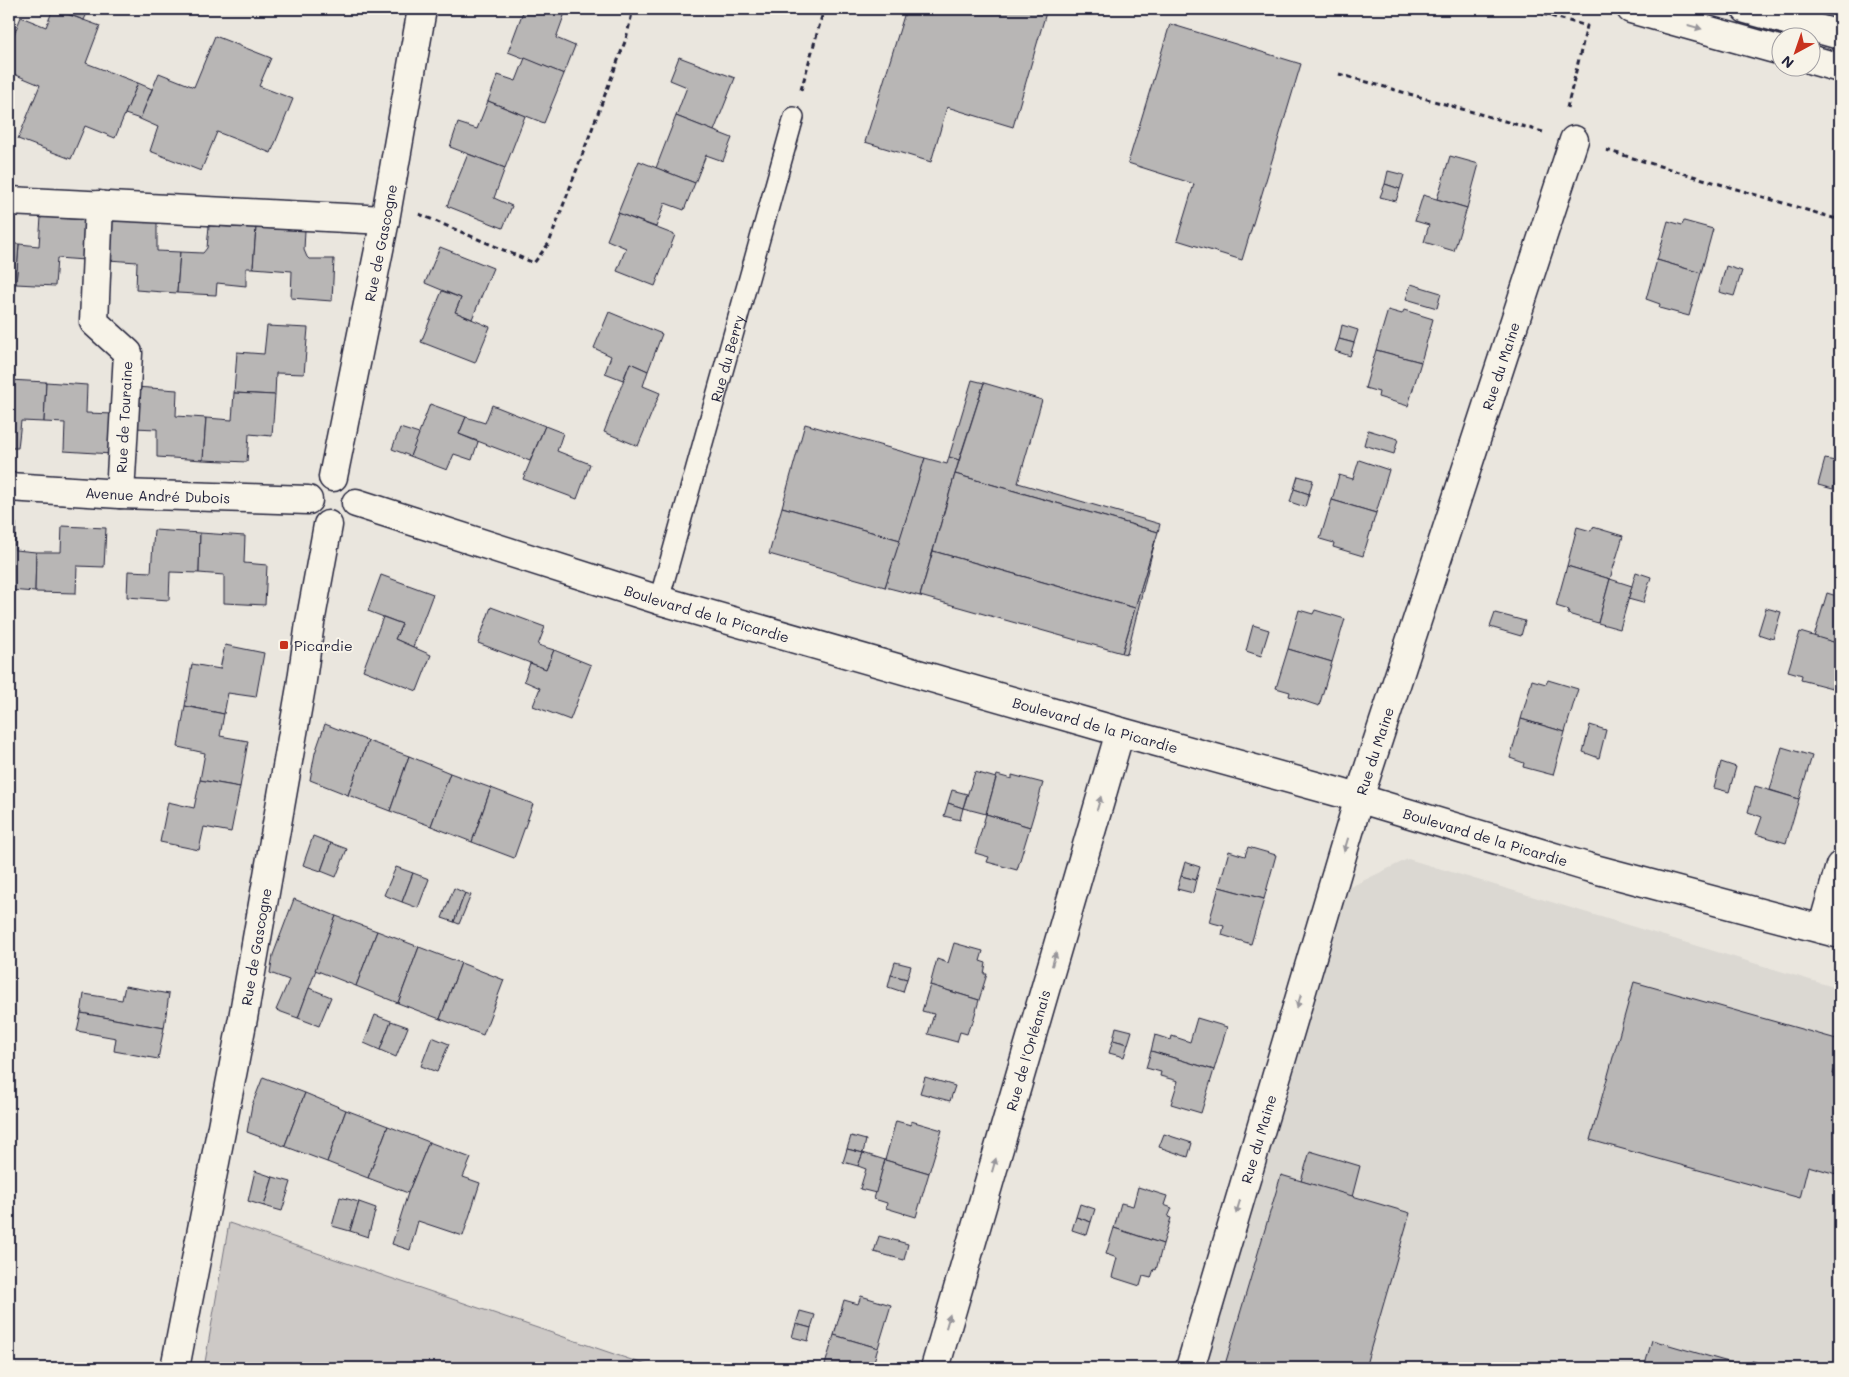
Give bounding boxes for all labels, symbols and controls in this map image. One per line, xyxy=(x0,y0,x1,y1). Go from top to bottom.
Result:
one-way arrow xyxy=(1687,23,1702,31)
north arrow xyxy=(1772,28,1822,78)
text: N xyxy=(1777,52,1798,73)
street label: Rue de Gascogne xyxy=(359,183,401,303)
street label: Rue du Berry xyxy=(705,313,748,404)
street label: Rue du Maine xyxy=(1477,320,1523,412)
street label: Rue de Touraine xyxy=(112,361,136,473)
street label: Avenue André Dubois xyxy=(85,482,231,507)
street label: Boulevard de la Picardie xyxy=(622,580,792,646)
place label: Picardie xyxy=(294,636,353,655)
marker: Picardie xyxy=(278,639,290,651)
street label: Boulevard de la Picardie xyxy=(1011,692,1180,757)
street label: Rue du Maine xyxy=(1351,705,1398,797)
one-way arrow xyxy=(1096,795,1104,810)
street label: Boulevard de la Picardie xyxy=(1401,803,1570,870)
one-way arrow xyxy=(1341,838,1349,853)
street label: Rue de Gascogne xyxy=(236,886,275,1007)
one-way arrow xyxy=(1050,951,1058,966)
street label: Rue de l'Orléanais xyxy=(1001,987,1054,1113)
one-way arrow xyxy=(1295,994,1303,1009)
street label: Rue du Maine xyxy=(1236,1092,1280,1185)
one-way arrow xyxy=(990,1158,998,1173)
one-way arrow xyxy=(1234,1200,1242,1215)
one-way arrow xyxy=(945,1314,953,1329)

